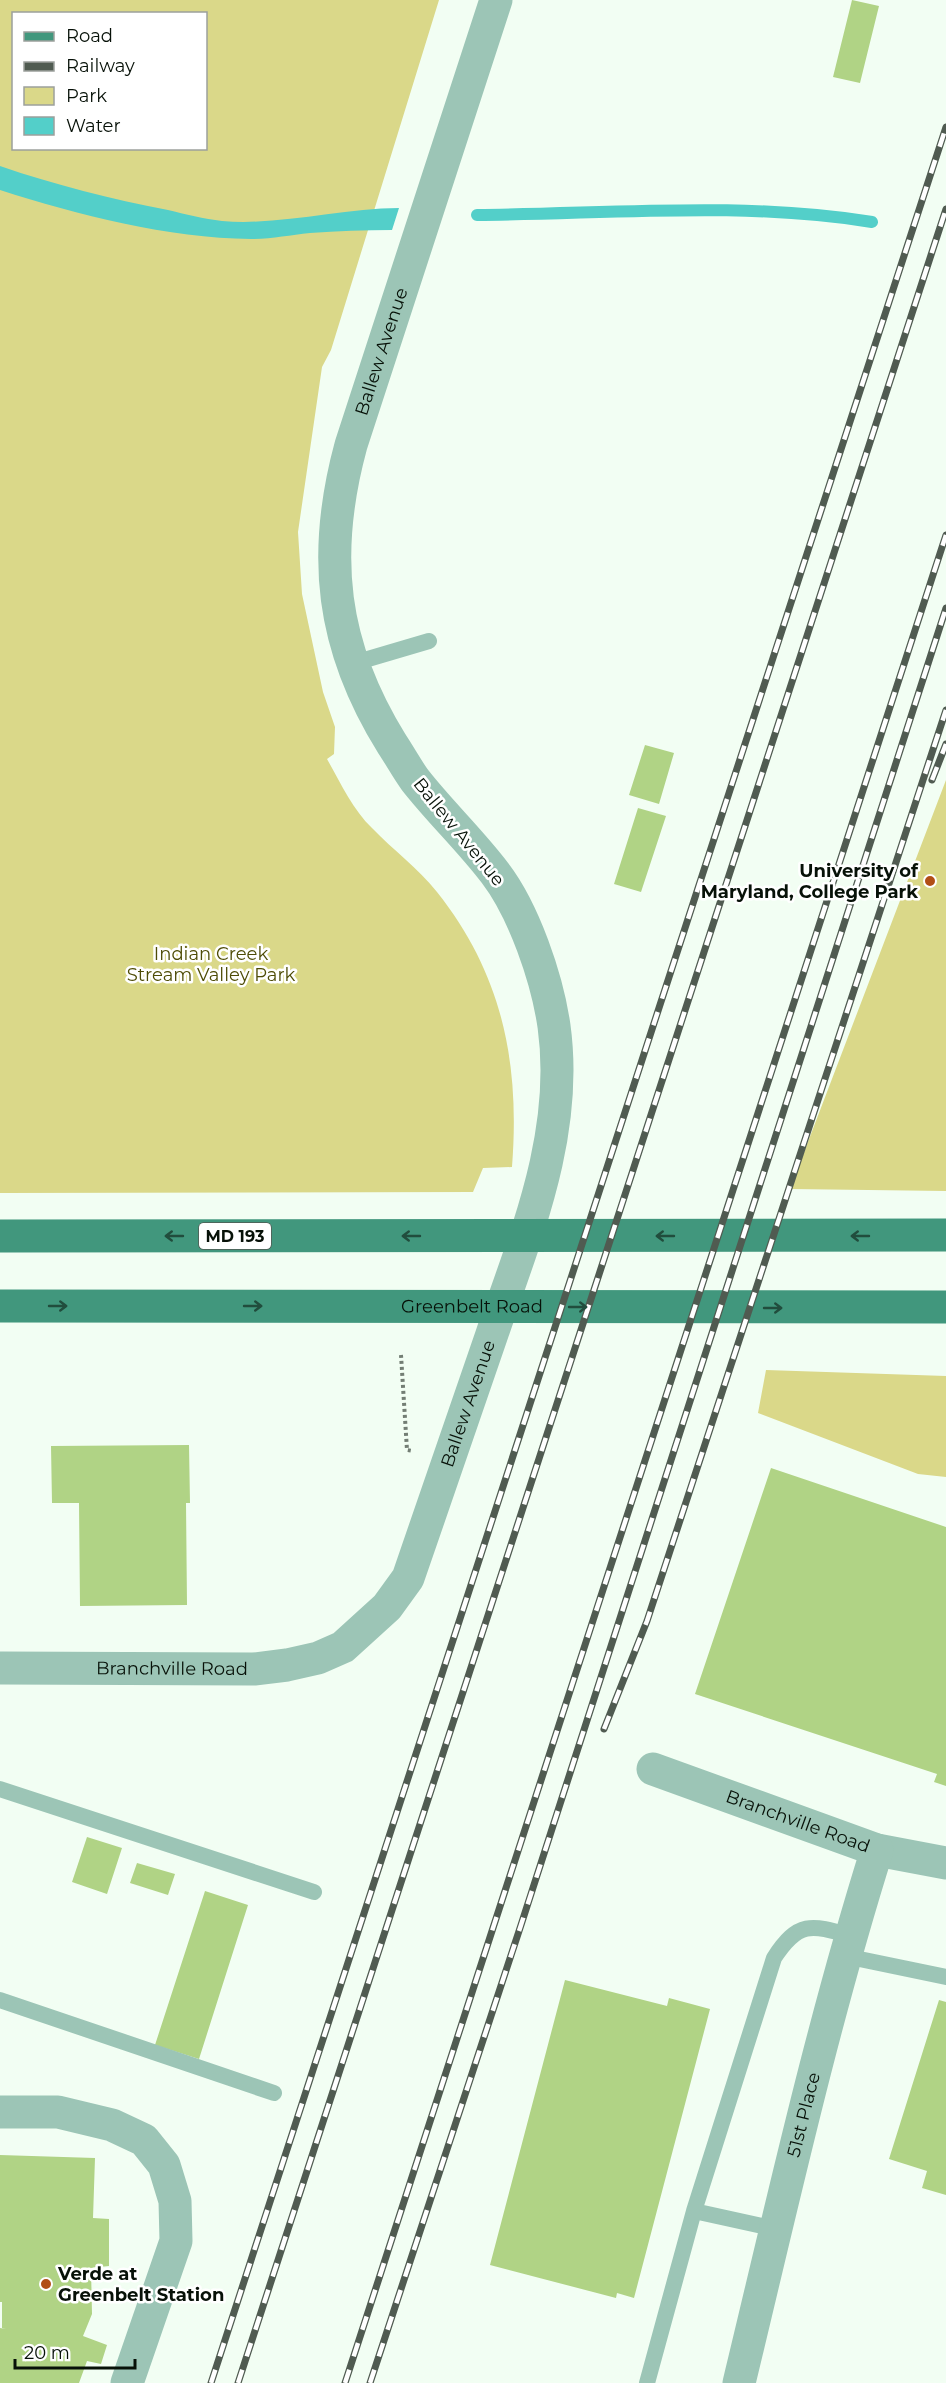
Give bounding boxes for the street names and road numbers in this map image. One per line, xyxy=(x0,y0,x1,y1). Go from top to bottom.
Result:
street label: Ballew Avenue xyxy=(350,285,413,418)
street label: Ballew Avenue xyxy=(409,773,509,891)
road number: MD 193 xyxy=(199,1223,271,1249)
street label: Greenbelt Road xyxy=(401,1295,543,1318)
street label: Ballew Avenue xyxy=(436,1337,500,1470)
street label: Branchville Road xyxy=(96,1657,248,1680)
street label: Branchville Road xyxy=(723,1785,873,1858)
street label: 51st Place xyxy=(783,2070,825,2159)

